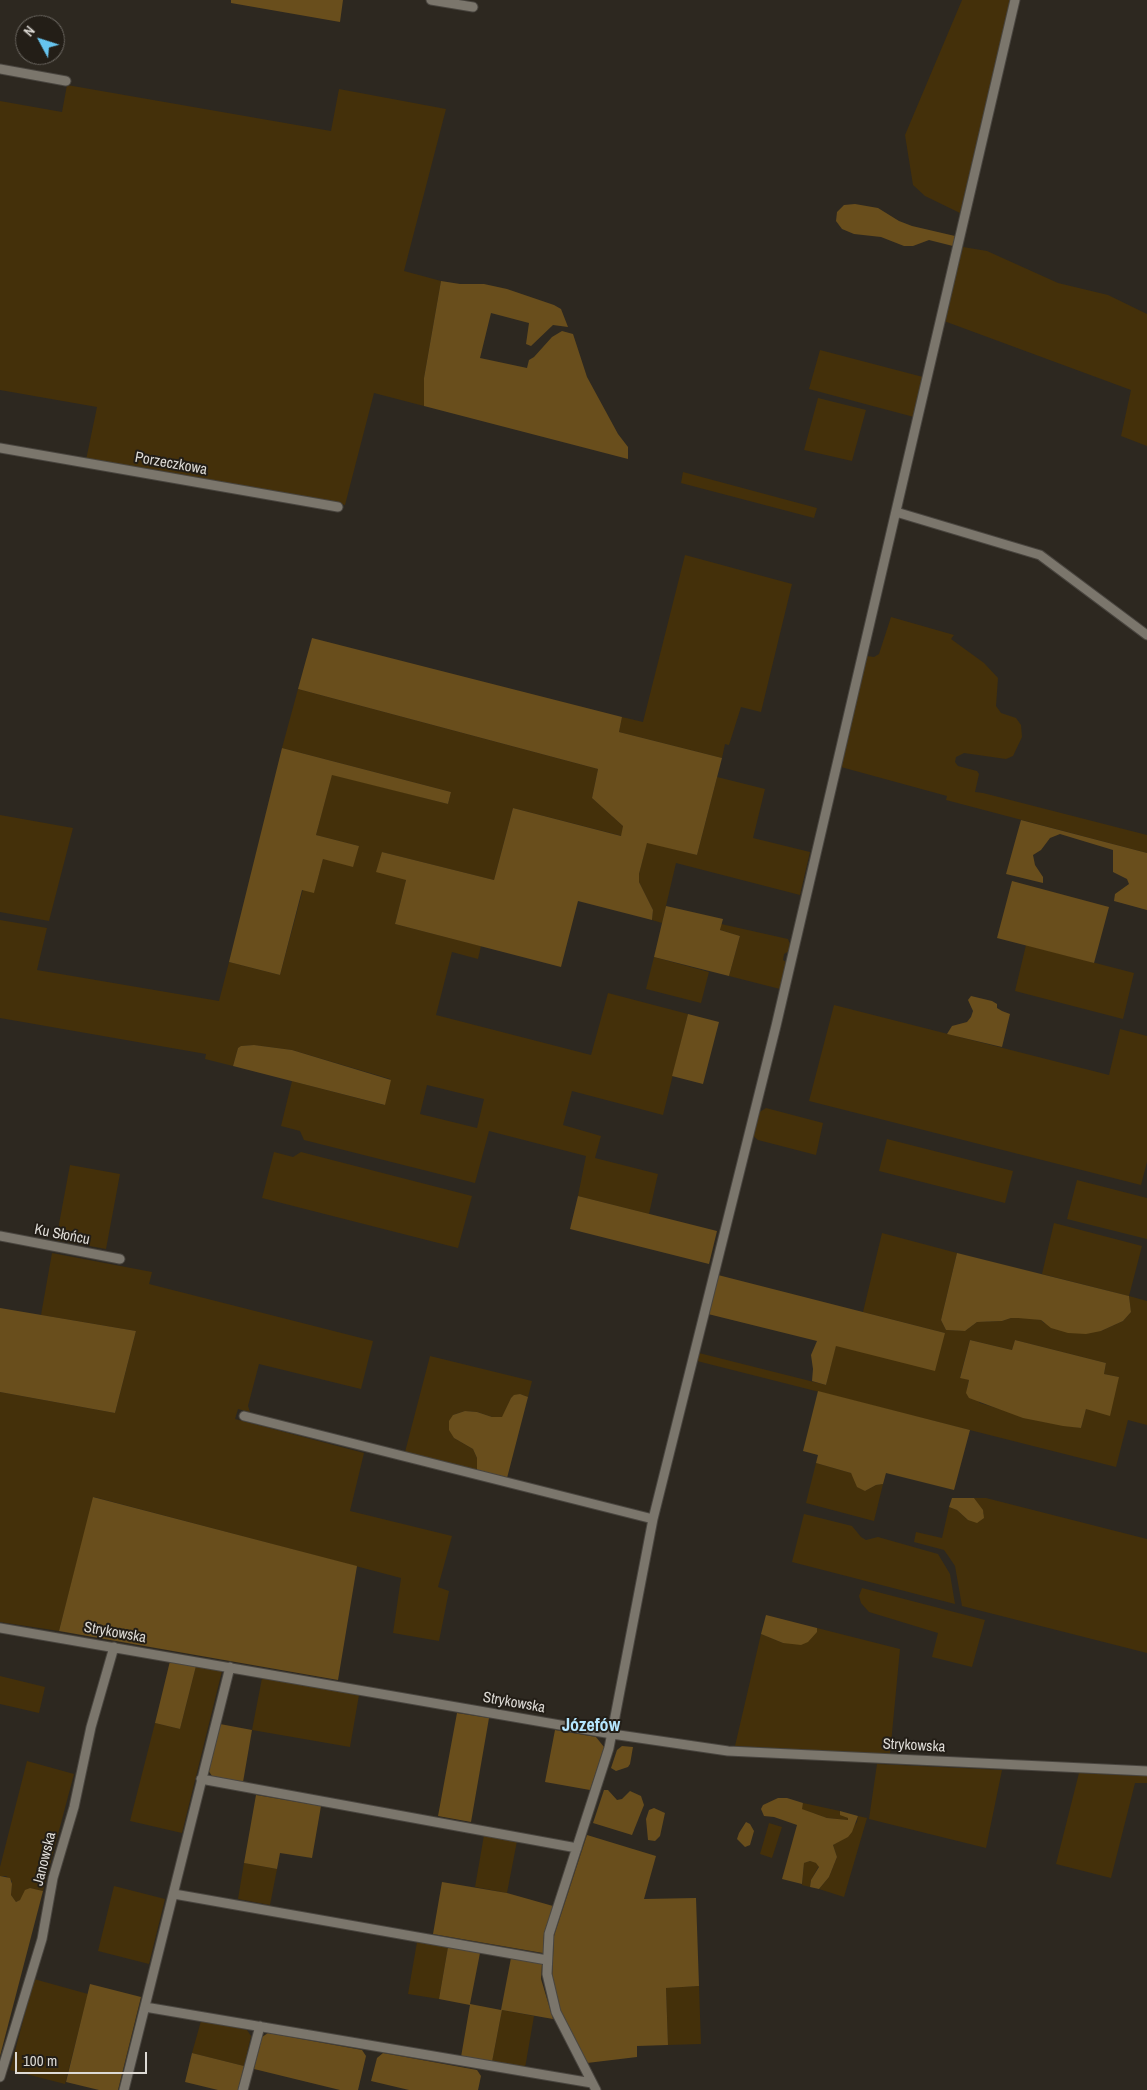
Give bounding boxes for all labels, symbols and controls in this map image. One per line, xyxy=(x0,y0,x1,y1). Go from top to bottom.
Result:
north arrow xyxy=(15,15,65,65)
text: N xyxy=(20,22,39,40)
street label: Porzeczkowa xyxy=(133,449,209,479)
street label: Ku Słońcu xyxy=(33,1221,91,1249)
street label: Strykowska xyxy=(82,1619,148,1647)
street label: Strykowska xyxy=(481,1689,547,1717)
district label: Józefów xyxy=(562,1715,620,1737)
street label: Strykowska xyxy=(882,1735,946,1757)
street label: Janowska xyxy=(30,1830,60,1888)
scale bar xyxy=(18,2042,150,2074)
text: 100 m xyxy=(23,2050,57,2071)

